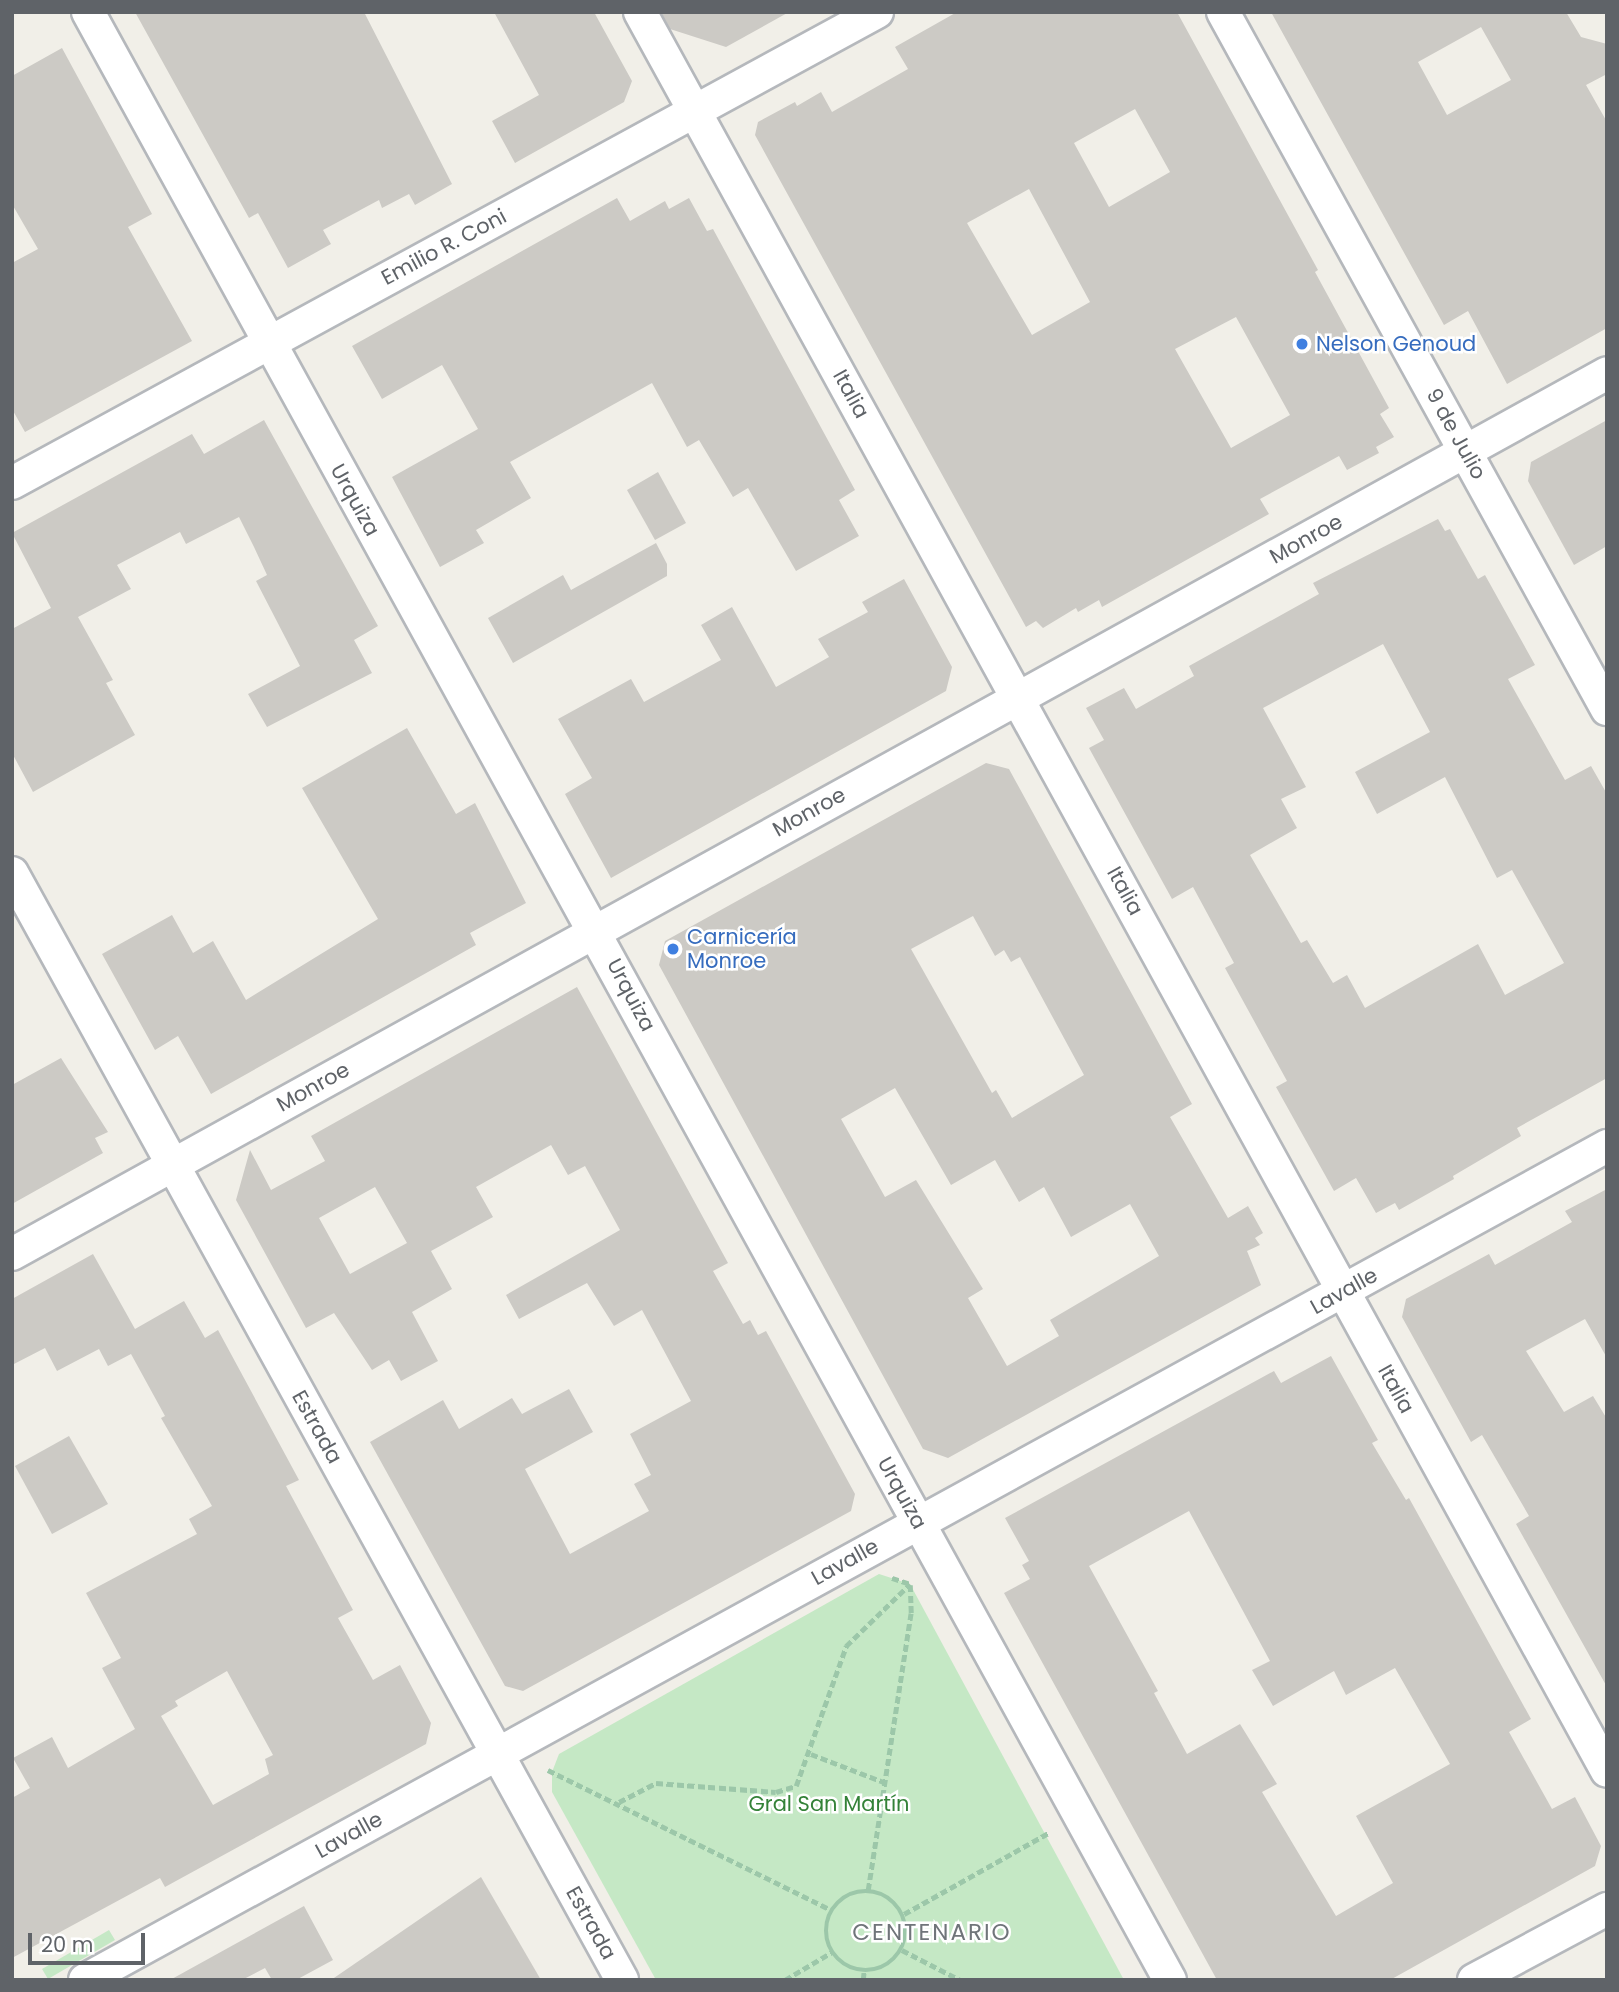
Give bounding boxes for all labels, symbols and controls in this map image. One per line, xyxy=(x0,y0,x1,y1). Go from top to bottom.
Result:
street label: Emilio R. Coni xyxy=(377,203,511,291)
place label: Nelson Genoud xyxy=(1316,331,1476,357)
marker: Nelson Genoud xyxy=(1294,336,1310,352)
street label: Italia xyxy=(827,365,875,423)
street label: 9 de Julio xyxy=(1421,384,1491,484)
street label: Urquiza xyxy=(325,460,385,540)
street label: Monroe xyxy=(1265,509,1347,569)
street label: Monroe xyxy=(768,782,850,842)
street label: Italia xyxy=(1101,862,1149,920)
place label: Carnicería Monroe xyxy=(687,924,797,974)
marker: Carnicería Monroe xyxy=(665,941,681,957)
street label: Urquiza xyxy=(601,954,661,1036)
street label: Monroe xyxy=(272,1057,354,1117)
street label: Lavalle xyxy=(1306,1262,1382,1320)
street label: Italia xyxy=(1372,1360,1420,1418)
street label: Estrada xyxy=(287,1386,347,1468)
street label: Urquiza xyxy=(872,1453,932,1533)
street label: Lavalle xyxy=(807,1533,883,1591)
park label: Gral San Martín xyxy=(748,1791,910,1817)
street label: Lavalle xyxy=(311,1806,387,1864)
street label: Estrada xyxy=(561,1882,621,1964)
scale bar xyxy=(32,1918,149,1962)
district label: CENTENARIO xyxy=(854,1918,1010,1946)
text: 20 m xyxy=(41,1930,94,1959)

